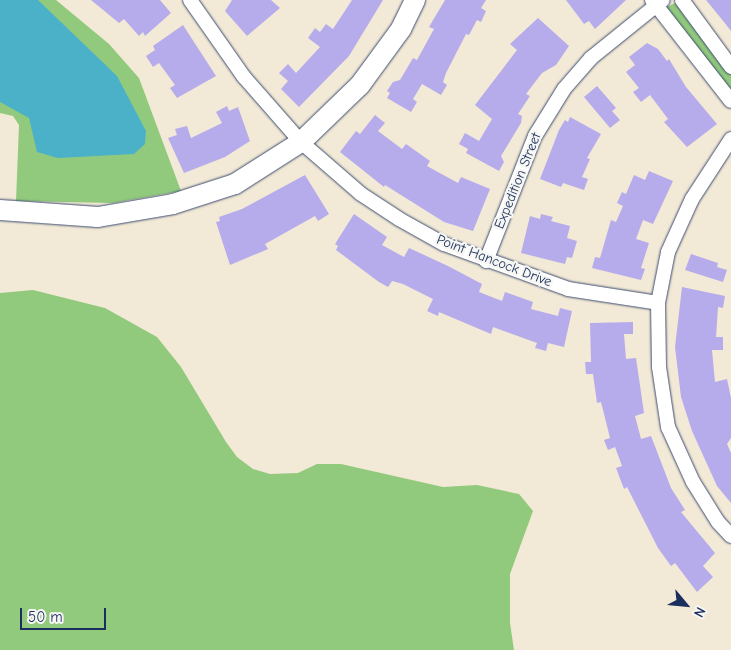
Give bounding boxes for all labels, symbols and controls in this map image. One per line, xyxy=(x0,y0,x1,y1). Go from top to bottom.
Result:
street label: Expedition Street xyxy=(491,130,545,232)
street label: Point Hancock Drive xyxy=(434,231,554,291)
north arrow xyxy=(661,580,711,630)
scale bar xyxy=(22,598,109,630)
text: N xyxy=(690,604,709,620)
text: 50 m xyxy=(28,608,63,626)

